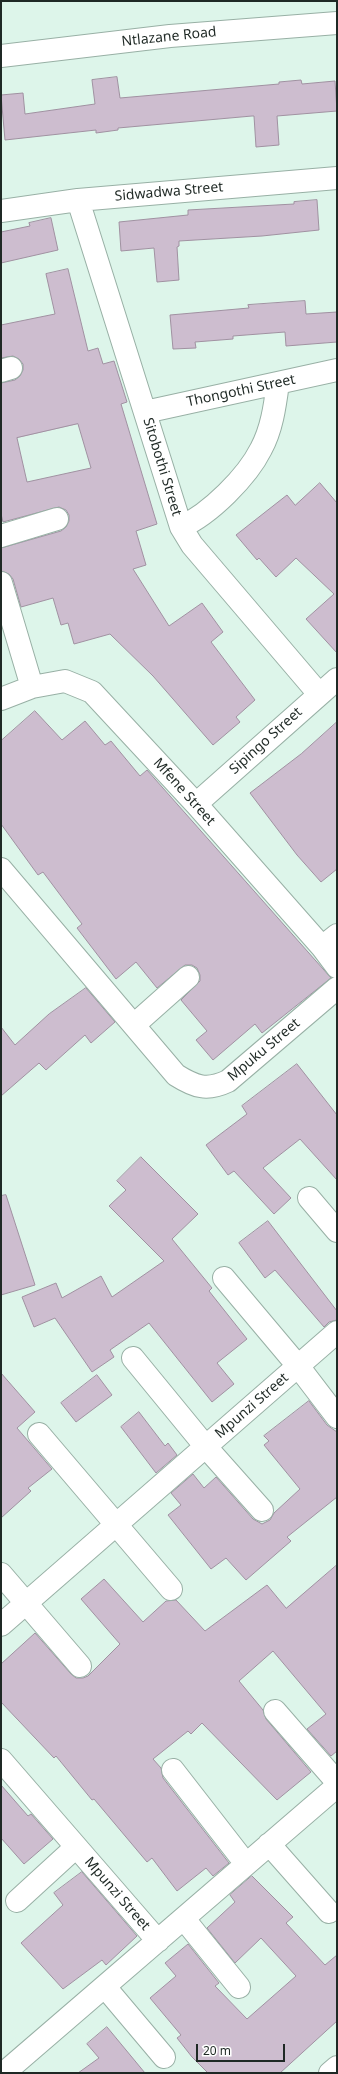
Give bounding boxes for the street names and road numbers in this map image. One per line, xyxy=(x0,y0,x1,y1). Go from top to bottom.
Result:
street label: Ntlazane Road xyxy=(121,24,217,50)
street label: Sidwadwa Street xyxy=(114,179,224,205)
street label: Thongothi Street xyxy=(185,371,297,411)
street label: Sitobothi Street xyxy=(139,416,185,518)
street label: Sipingo Street xyxy=(226,704,306,778)
street label: Mfene Street xyxy=(149,755,219,829)
street label: Mpuku Street xyxy=(225,1015,303,1085)
street label: Mpunzi Street xyxy=(212,1370,292,1442)
street label: Mpunzi Street xyxy=(81,1854,153,1934)

